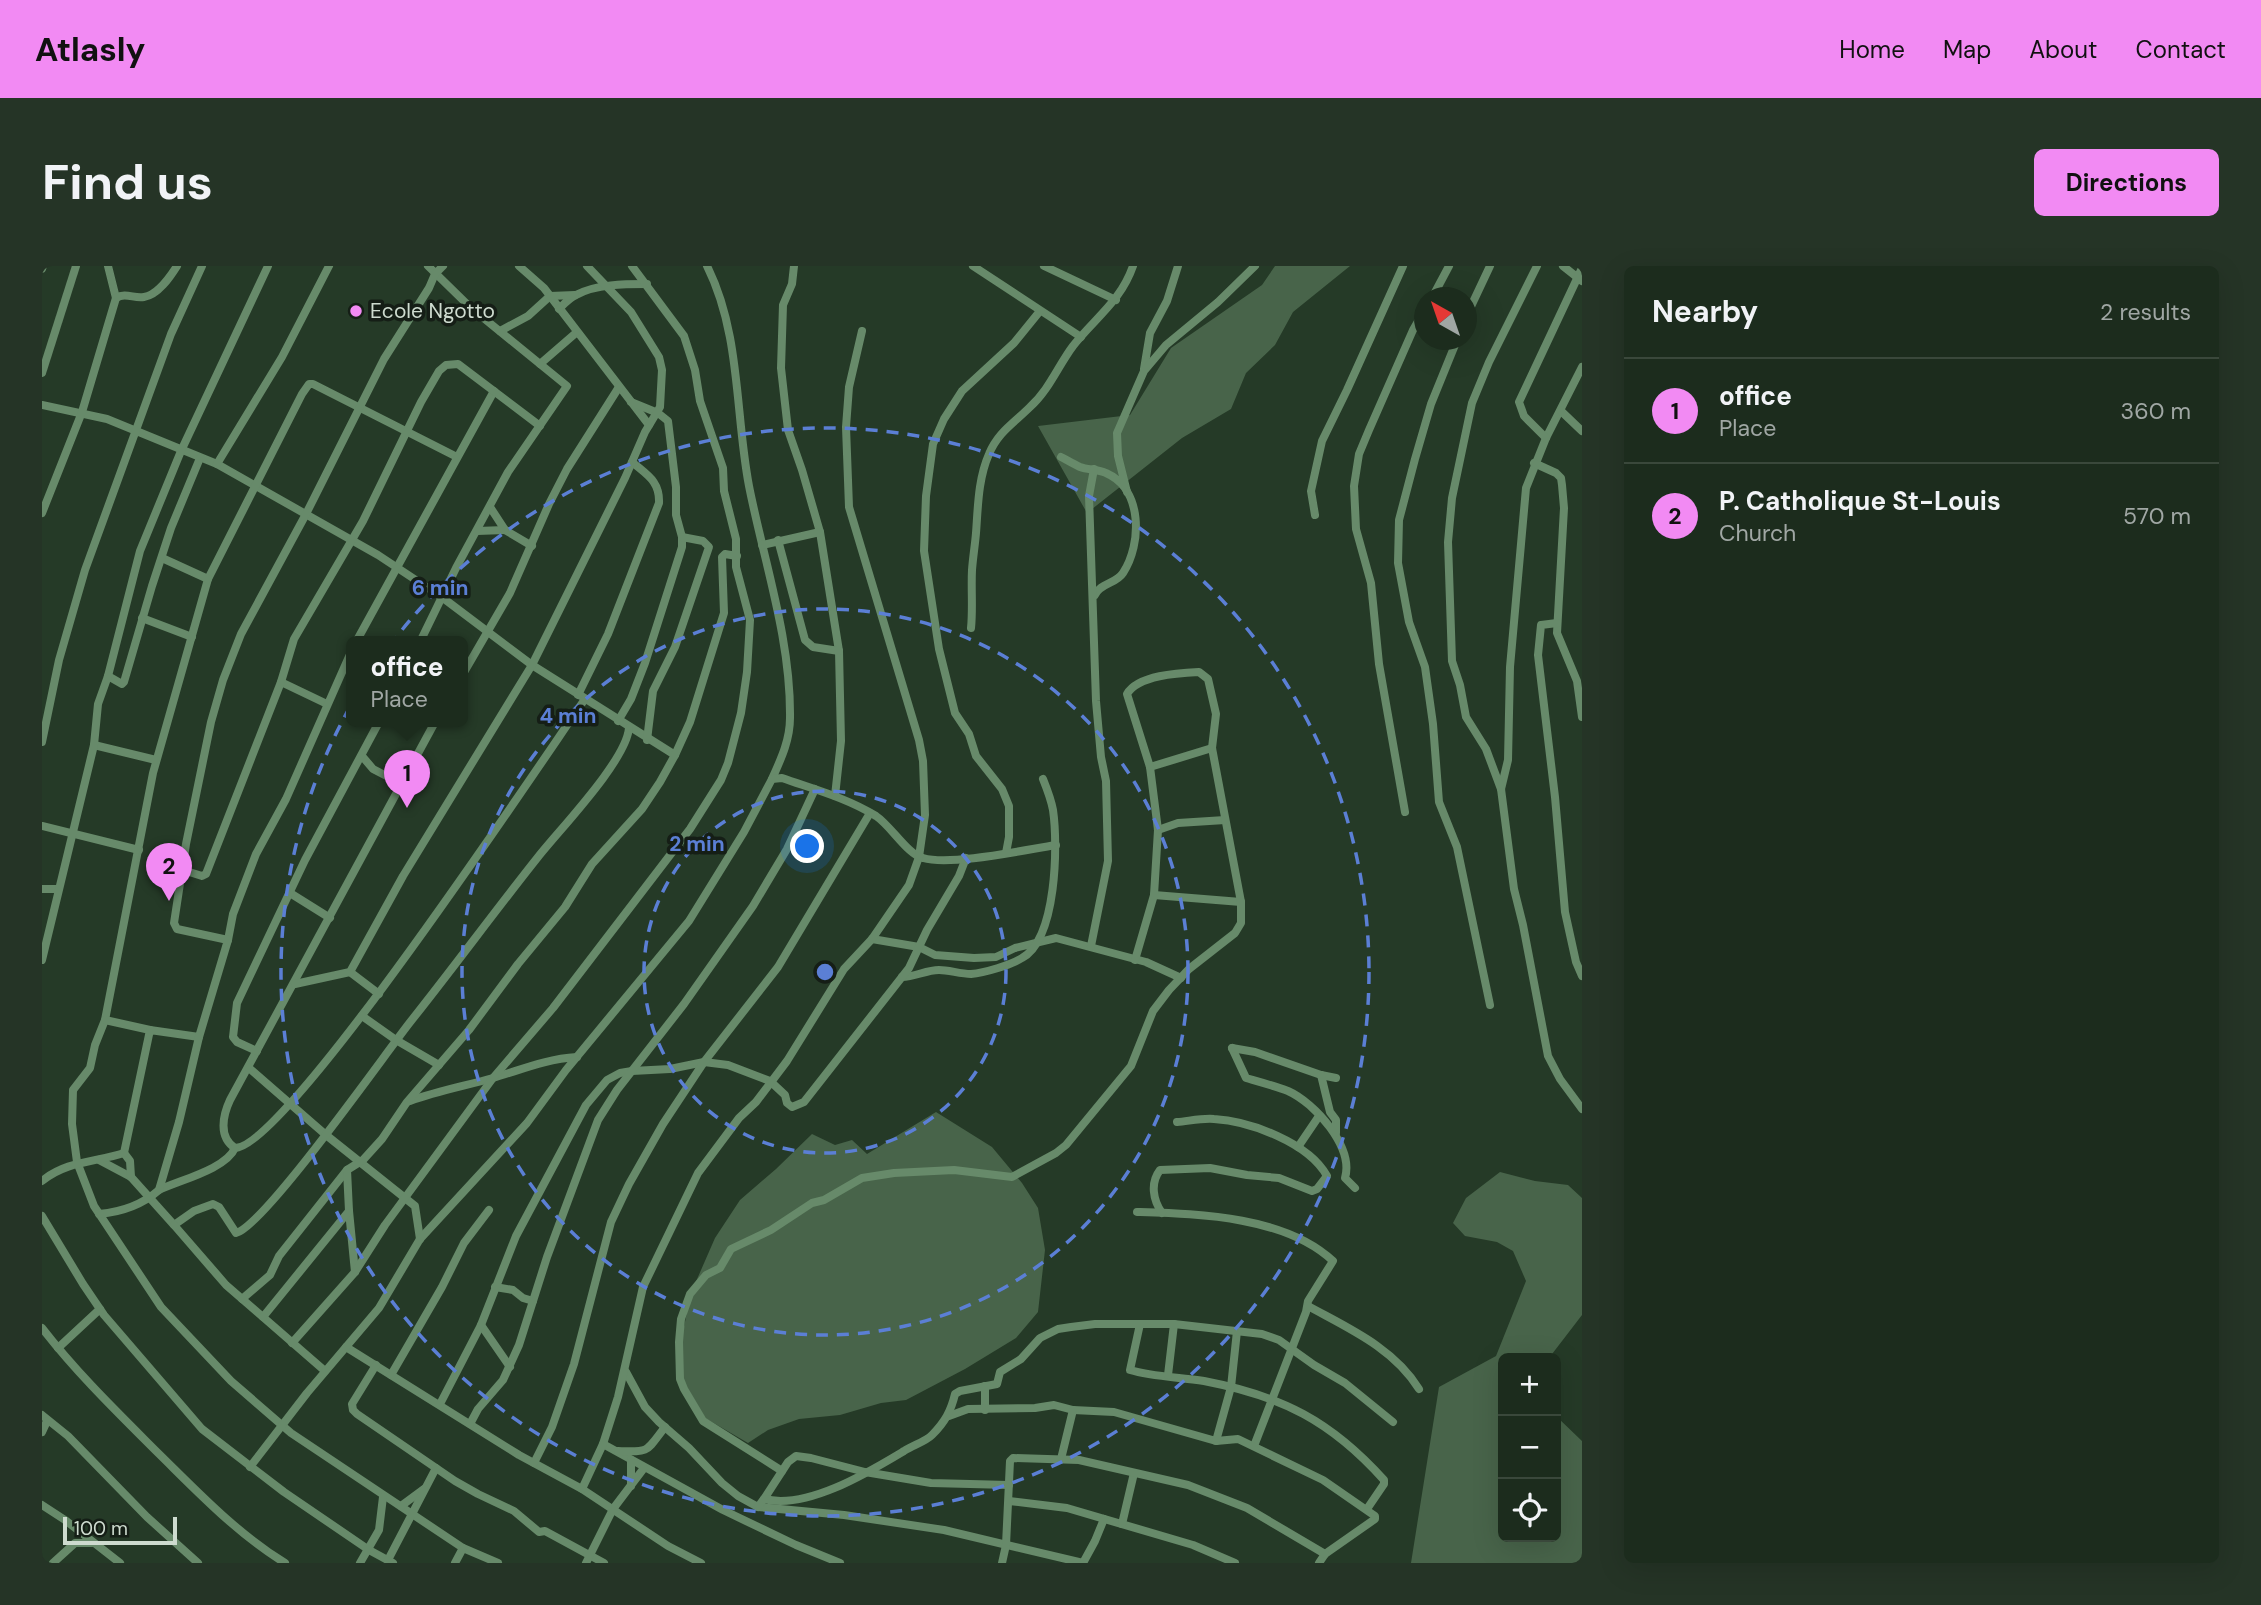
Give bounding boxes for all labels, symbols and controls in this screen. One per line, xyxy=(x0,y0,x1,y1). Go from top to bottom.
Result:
text: Atlasly xyxy=(35,28,145,71)
text: Home xyxy=(1839,34,1905,65)
text: Map xyxy=(1943,34,1991,65)
text: About xyxy=(2029,34,2098,65)
text: Contact xyxy=(2136,34,2226,65)
button: Directions xyxy=(2034,149,2219,216)
text: Find us xyxy=(42,150,213,214)
north arrow xyxy=(1414,287,1477,350)
text: Nearby xyxy=(1652,292,1758,331)
place label: Ecole Ngotto xyxy=(370,297,495,325)
text: 2 results xyxy=(2100,297,2191,327)
marker: Ecole Ngotto xyxy=(348,303,364,319)
text: office xyxy=(1719,379,1792,413)
text: 1 xyxy=(1671,396,1679,426)
text: 360 m xyxy=(2121,396,2191,426)
text: Place xyxy=(1719,413,1776,443)
text: P. Catholique St-Louis xyxy=(1719,484,2001,518)
text: 2 xyxy=(1668,501,1682,531)
text: 570 m xyxy=(2123,501,2191,531)
text: Church xyxy=(1719,518,1796,548)
text: 6 min xyxy=(412,574,468,602)
popup xyxy=(346,636,468,727)
text: office xyxy=(371,650,443,684)
text: Place xyxy=(371,684,428,714)
text: 4 min xyxy=(539,702,597,730)
pin: 1 xyxy=(384,750,430,808)
your location xyxy=(790,829,824,863)
text: 2 min xyxy=(669,830,725,858)
pin: 2 xyxy=(146,843,192,901)
centre of rings xyxy=(813,960,837,984)
map controls xyxy=(1498,1353,1561,1542)
button: + xyxy=(1498,1353,1561,1416)
button: − xyxy=(1498,1416,1561,1479)
button: locate xyxy=(1498,1479,1561,1542)
scale bar xyxy=(63,1514,177,1546)
text: 100 m xyxy=(74,1516,128,1541)

